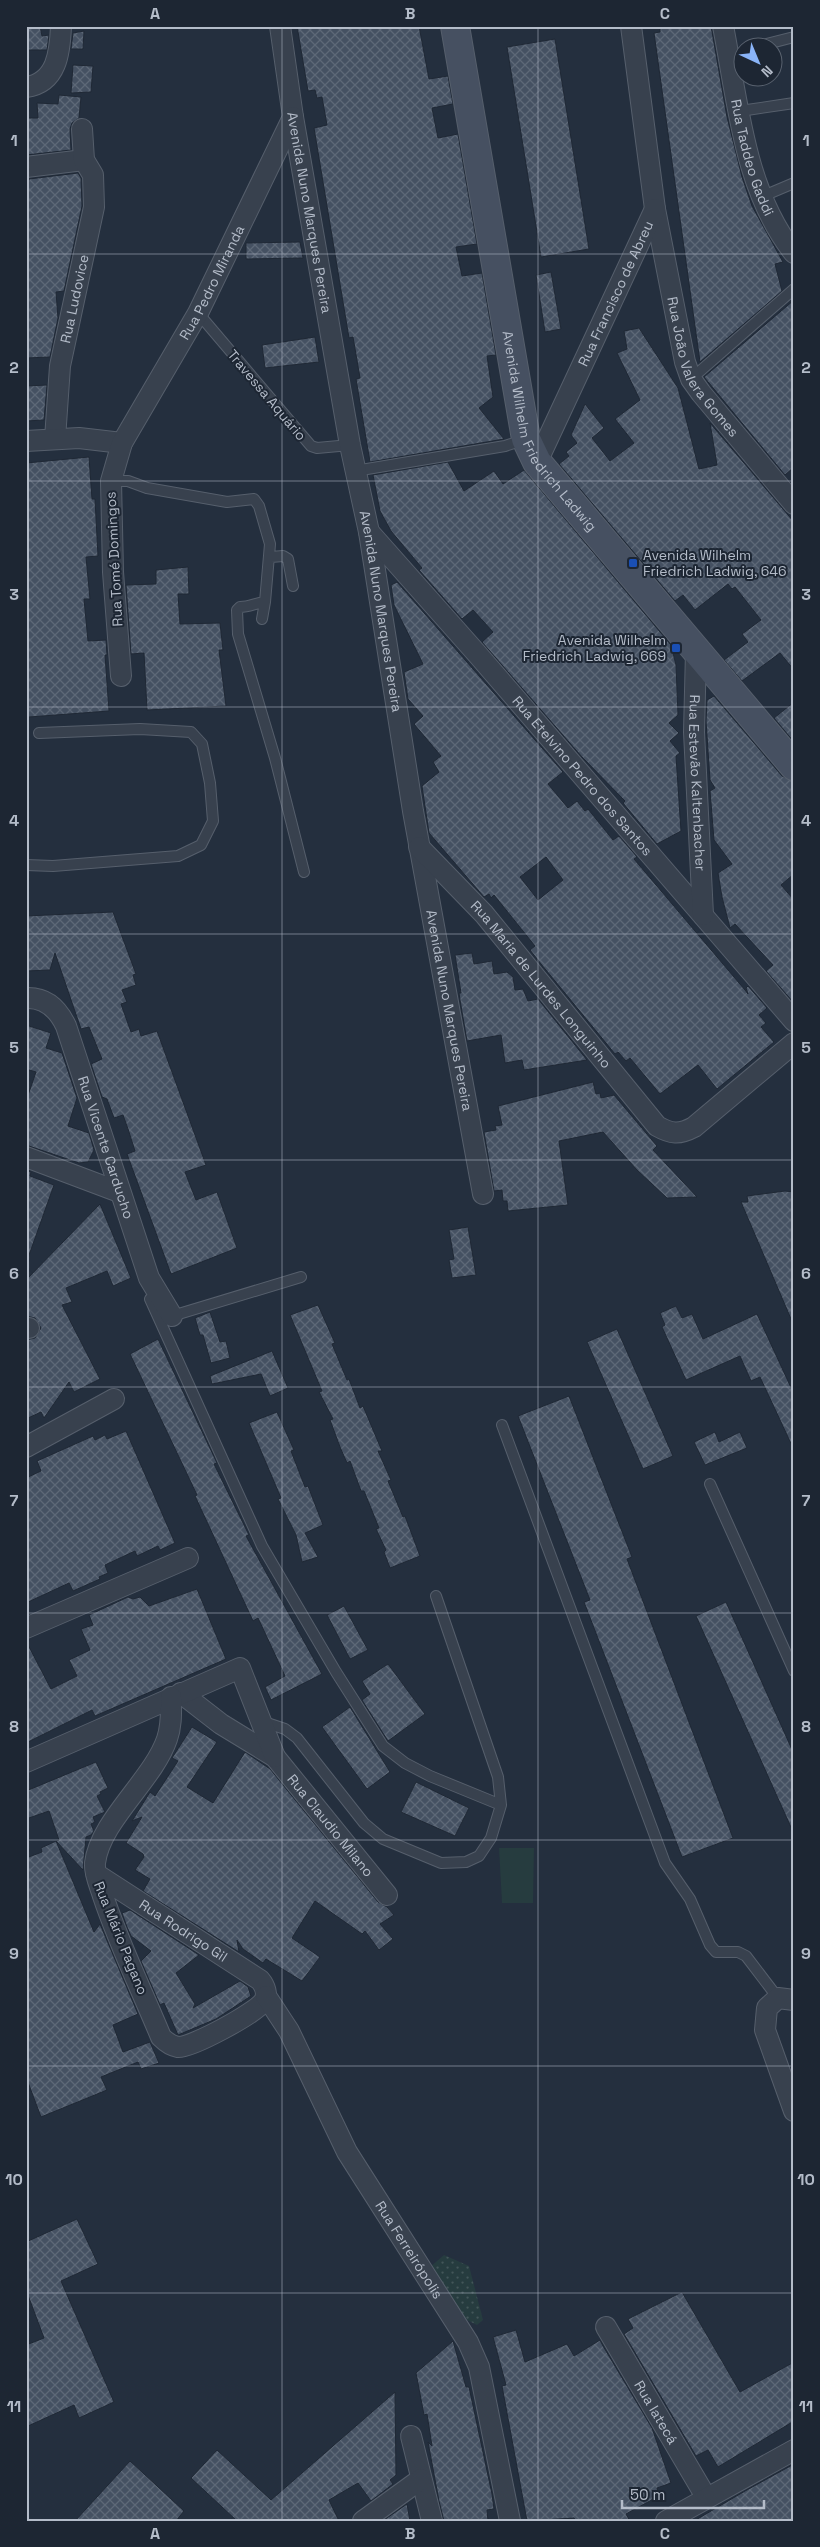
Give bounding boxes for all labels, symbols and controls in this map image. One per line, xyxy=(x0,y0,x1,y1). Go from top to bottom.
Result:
text: A xyxy=(150,3,160,24)
text: B xyxy=(405,3,415,24)
text: C xyxy=(660,3,670,24)
north arrow xyxy=(732,38,782,88)
text: N xyxy=(757,62,777,81)
street label: Rua Taddeo Gaddi xyxy=(727,98,778,219)
street label: Avenida Nuno Marques Pereira xyxy=(283,111,336,315)
text: 1 xyxy=(10,130,18,151)
text: 1 xyxy=(802,130,810,151)
street label: Rua Francisco de Abreu xyxy=(574,218,657,369)
street label: Rua Pedro Miranda xyxy=(175,222,248,343)
street label: Rua Ludovice xyxy=(56,253,93,345)
street label: Rua João Valera Gomes xyxy=(663,295,743,440)
street label: Avenida Wilhelm Friedrich Ladwig xyxy=(499,330,601,535)
street label: Travessa Aquário xyxy=(224,346,310,444)
text: 2 xyxy=(9,357,19,378)
text: 2 xyxy=(801,357,811,378)
street label: Rua Tomé Domingos xyxy=(101,491,127,627)
street label: Avenida Nuno Marques Pereira xyxy=(356,509,406,713)
place label: Avenida Wilhelm Friedrich Ladwig, 646 xyxy=(643,546,787,580)
marker: Avenida Wilhelm Friedrich Ladwig, 646 xyxy=(627,557,639,569)
text: 3 xyxy=(9,584,19,605)
text: 3 xyxy=(801,584,811,605)
place label: Avenida Wilhelm Friedrich Ladwig, 669 xyxy=(523,631,666,665)
marker: Avenida Wilhelm Friedrich Ladwig, 669 xyxy=(670,642,682,654)
street label: Rua Etelvino Pedro dos Santos xyxy=(508,692,656,859)
street label: Rua Estevão Kaltenbacher xyxy=(685,695,710,871)
text: 4 xyxy=(9,810,19,831)
text: 4 xyxy=(801,810,811,831)
street label: Rua Maria de Lurdes Longuinho xyxy=(467,897,615,1072)
street label: Avenida Nuno Marques Pereira xyxy=(422,908,477,1112)
text: 5 xyxy=(9,1037,19,1058)
text: 5 xyxy=(801,1037,811,1058)
street label: Rua Vicente Carducho xyxy=(74,1074,138,1221)
text: 6 xyxy=(9,1263,19,1284)
text: 6 xyxy=(801,1263,811,1284)
text: 7 xyxy=(10,1490,19,1511)
text: 7 xyxy=(802,1490,811,1511)
text: 8 xyxy=(9,1716,19,1737)
text: 8 xyxy=(801,1716,811,1737)
street label: Rua Claudio Milano xyxy=(284,1770,378,1880)
street label: Rua Mário Pagano xyxy=(90,1879,152,1997)
street label: Rua Rodrigo Gil xyxy=(136,1895,231,1966)
text: 9 xyxy=(9,1943,19,1964)
text: 9 xyxy=(801,1943,811,1964)
text: 10 xyxy=(5,2169,23,2190)
text: 10 xyxy=(797,2169,815,2190)
street label: Rua Ferreirópolis xyxy=(371,2197,447,2302)
street label: Rua Iatecá xyxy=(630,2377,682,2448)
text: 11 xyxy=(7,2396,21,2417)
text: 11 xyxy=(799,2396,813,2417)
scale bar xyxy=(622,2477,765,2509)
text: 50 m xyxy=(630,2485,665,2504)
text: A xyxy=(150,2523,160,2544)
text: B xyxy=(405,2523,415,2544)
text: C xyxy=(660,2523,670,2544)

